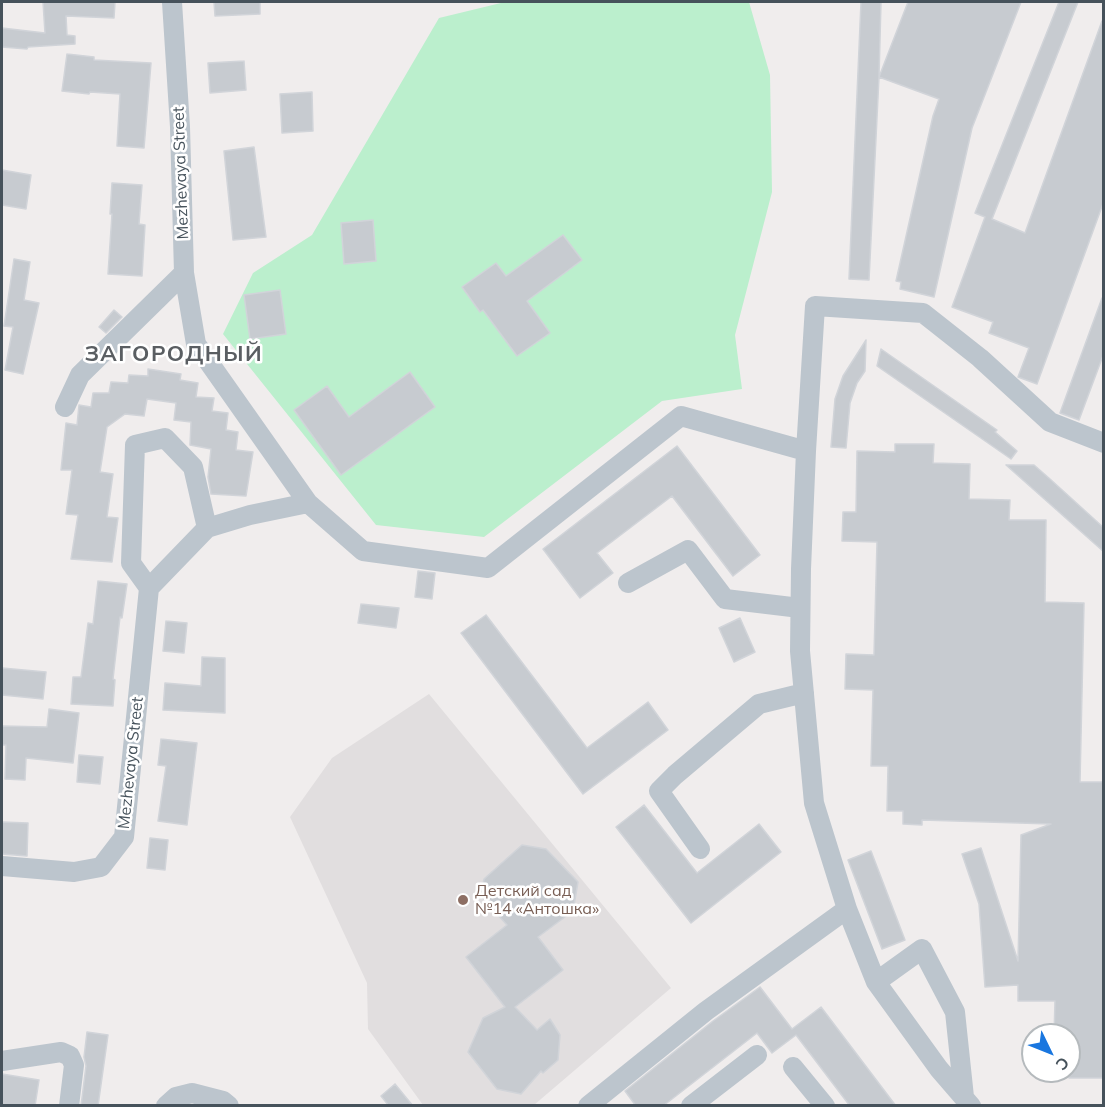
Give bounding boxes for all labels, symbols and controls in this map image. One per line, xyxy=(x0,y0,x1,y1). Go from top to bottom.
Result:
street label: Mezhevaya Street xyxy=(169,106,193,240)
district label: ЗАГОРОДНЫЙ xyxy=(85,341,263,367)
street label: Mezhevaya Street xyxy=(115,696,147,830)
place label: Детский сад №14 «Антошка» xyxy=(475,881,599,919)
marker: Детский сад №14 «Антошка» xyxy=(456,893,470,907)
north arrow xyxy=(1021,1023,1081,1083)
text: С xyxy=(1052,1053,1074,1075)

